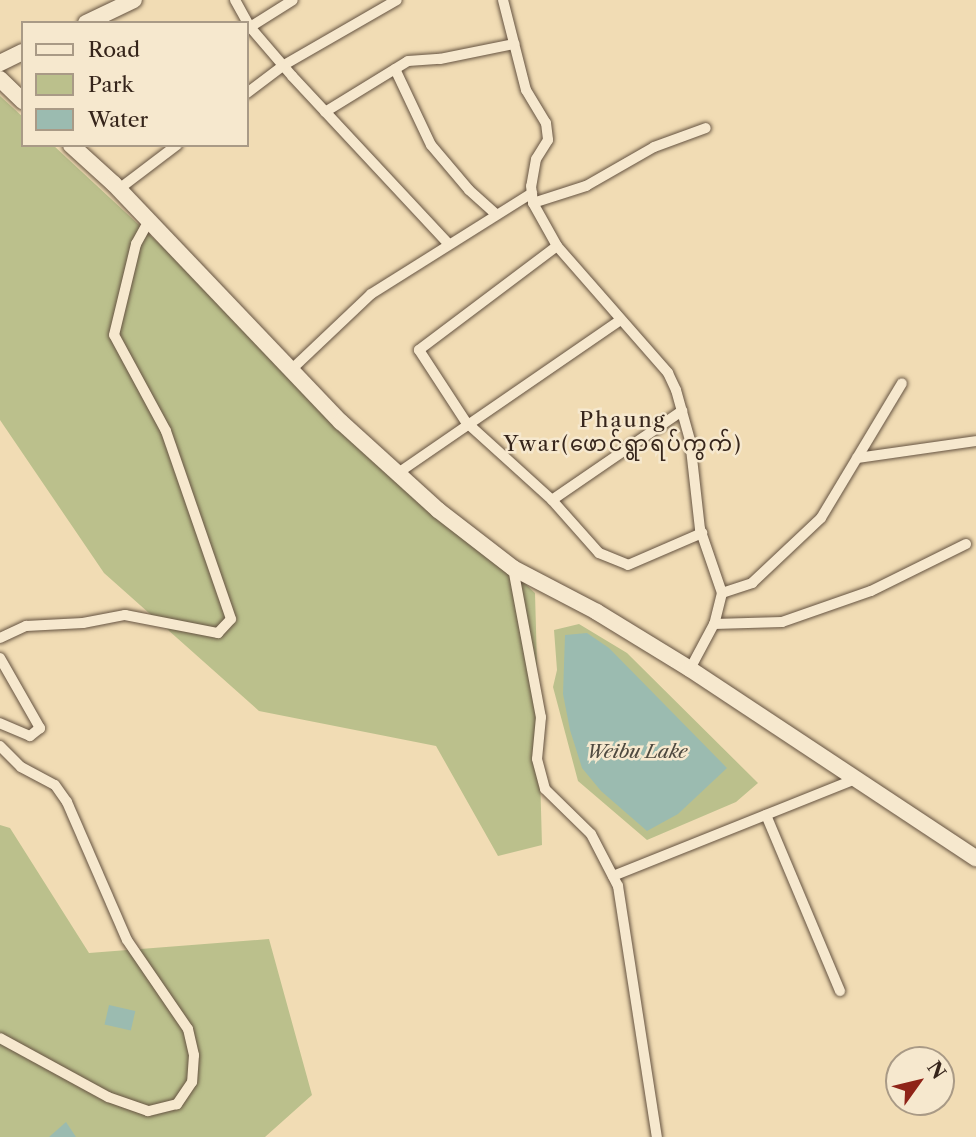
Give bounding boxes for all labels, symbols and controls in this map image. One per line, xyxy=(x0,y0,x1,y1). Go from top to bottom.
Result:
legend xyxy=(21,21,248,147)
text: Road xyxy=(88,37,140,62)
text: Park xyxy=(88,72,134,97)
text: Water xyxy=(88,107,148,132)
district label: Phaung Ywar(ဖောင်ရွာရပ်ကွက်) xyxy=(516,407,730,457)
water label: Weibu Lake xyxy=(587,741,687,763)
north arrow xyxy=(885,1046,955,1116)
text: N xyxy=(922,1057,950,1083)

